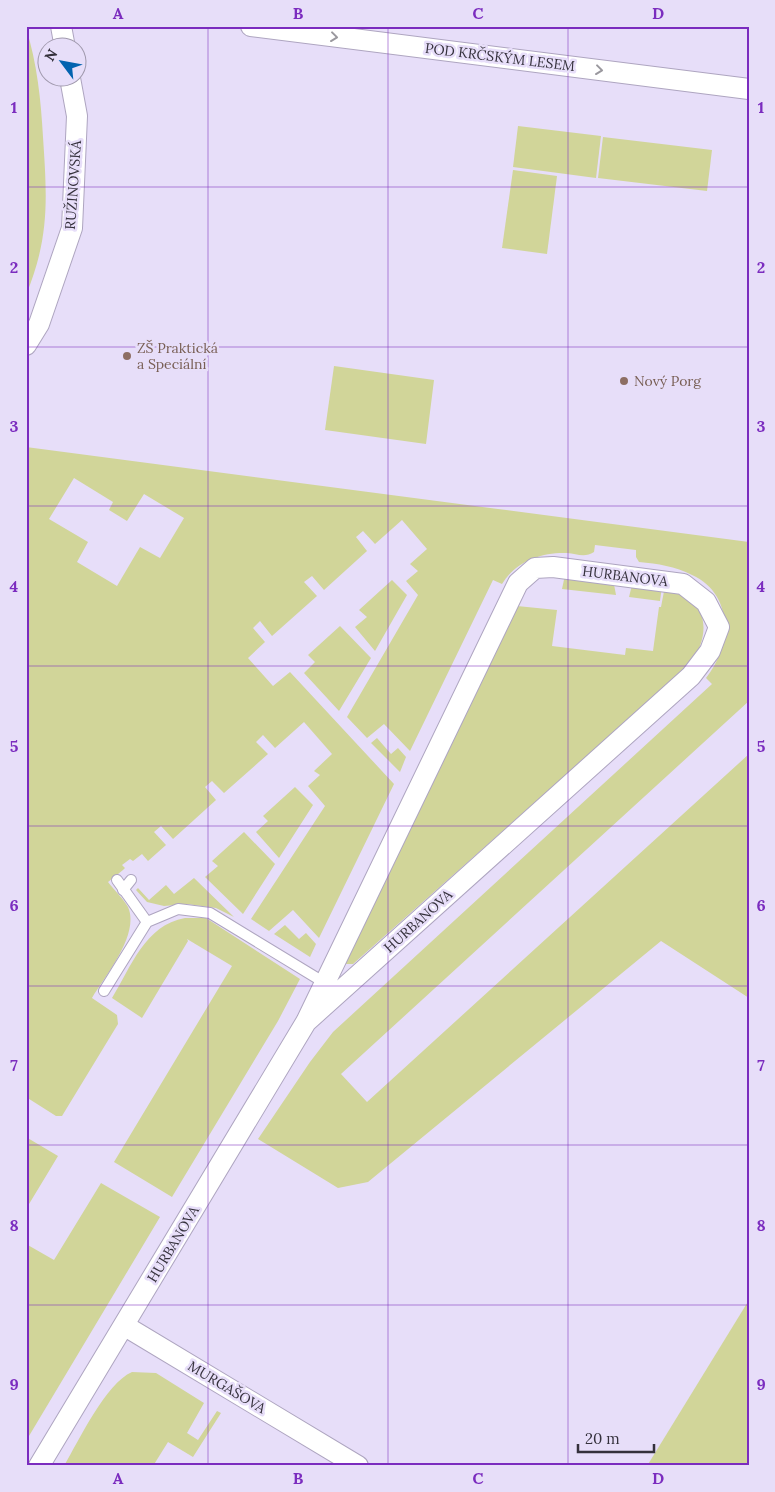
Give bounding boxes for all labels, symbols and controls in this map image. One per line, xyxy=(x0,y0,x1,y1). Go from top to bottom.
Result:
text: A xyxy=(113,3,124,23)
text: B xyxy=(293,3,304,23)
text: C xyxy=(472,3,484,23)
text: D xyxy=(652,3,664,23)
one-way arrow xyxy=(330,31,338,42)
north arrow xyxy=(38,38,88,88)
street label: POD KRČSKÝM LESEM xyxy=(424,39,576,75)
text: N xyxy=(40,46,62,64)
one-way arrow xyxy=(596,64,604,75)
text: 1 xyxy=(11,97,17,117)
text: 1 xyxy=(758,97,764,117)
street label: RUŽINOVSKÁ xyxy=(61,140,85,230)
text: 2 xyxy=(10,257,18,277)
text: 2 xyxy=(757,257,765,277)
place label: ZŠ Praktická a Speciální xyxy=(137,339,218,373)
marker: ZŠ Praktická a Speciální xyxy=(121,350,133,362)
place label: Nový Porg xyxy=(634,372,701,390)
marker: Nový Porg xyxy=(618,375,630,387)
text: 3 xyxy=(10,416,19,436)
text: 3 xyxy=(757,416,766,436)
street label: HURBANOVA xyxy=(581,562,669,590)
text: 4 xyxy=(10,576,19,596)
text: 4 xyxy=(757,576,766,596)
text: 5 xyxy=(10,736,19,756)
text: 5 xyxy=(757,736,766,756)
street label: HURBANOVA xyxy=(380,885,456,957)
text: 6 xyxy=(9,895,19,915)
text: 6 xyxy=(756,895,766,915)
text: 7 xyxy=(10,1055,18,1075)
text: 7 xyxy=(757,1055,765,1075)
street label: HURBANOVA xyxy=(143,1202,203,1286)
text: 8 xyxy=(9,1215,19,1235)
text: 8 xyxy=(756,1215,766,1235)
street label: MURGAŠOVA xyxy=(185,1357,269,1417)
text: 9 xyxy=(9,1374,19,1394)
text: 9 xyxy=(756,1374,766,1394)
scale bar xyxy=(578,1422,654,1454)
text: 20 m xyxy=(585,1429,620,1448)
text: A xyxy=(113,1468,124,1488)
text: B xyxy=(293,1468,304,1488)
text: C xyxy=(472,1468,484,1488)
text: D xyxy=(652,1468,664,1488)

